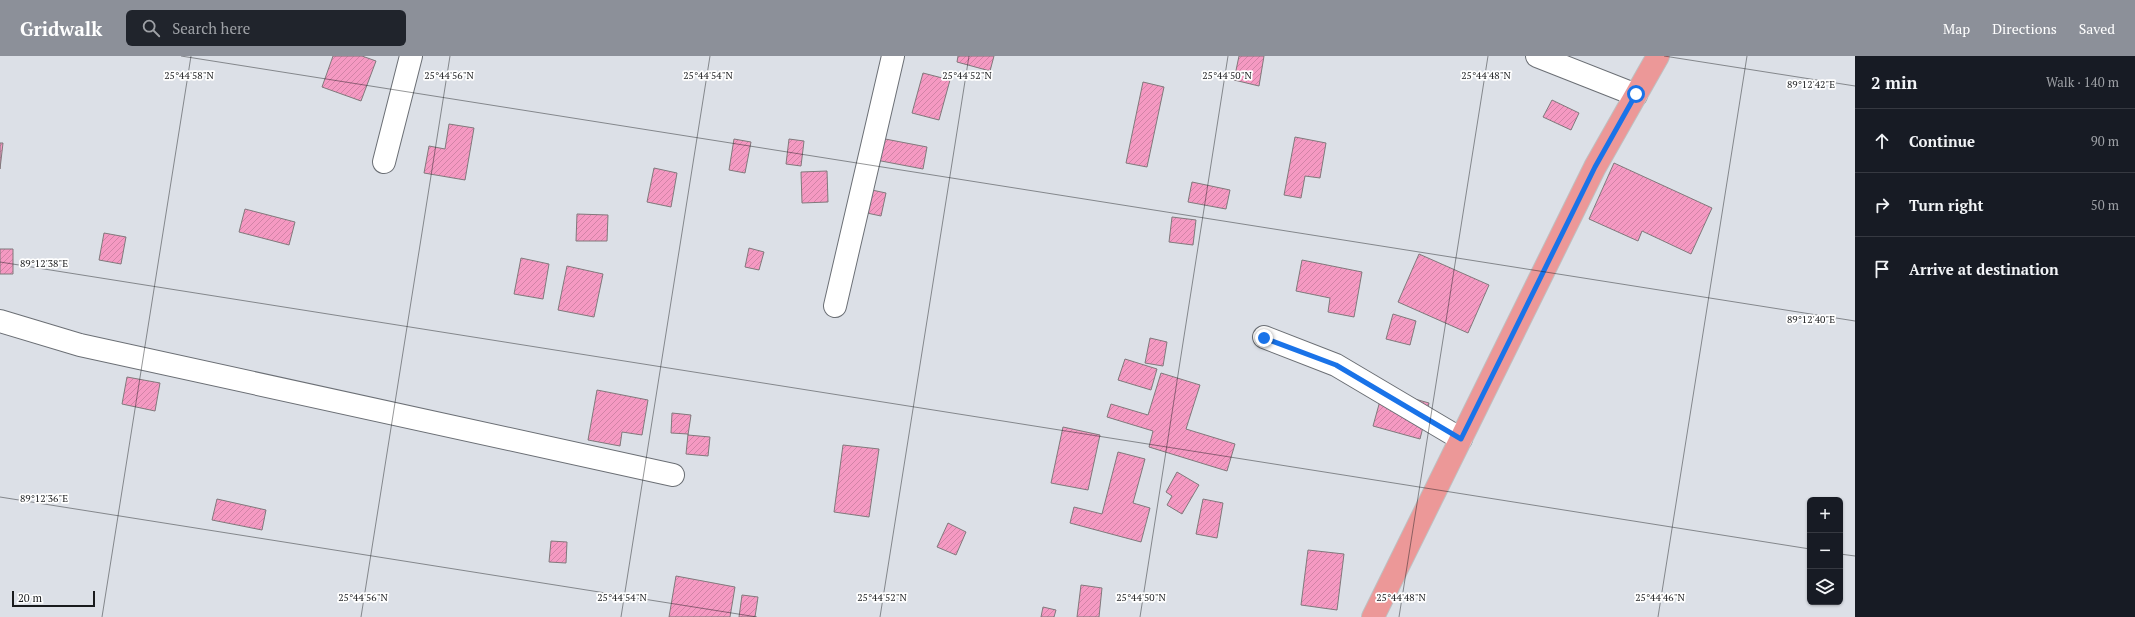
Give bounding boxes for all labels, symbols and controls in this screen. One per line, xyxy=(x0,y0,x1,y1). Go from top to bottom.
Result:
search box xyxy=(126,10,406,46)
text: Gridwalk xyxy=(20,16,102,41)
icon: search xyxy=(140,17,162,39)
text: Search here xyxy=(172,18,250,38)
text: Map xyxy=(1943,19,1970,38)
text: Directions xyxy=(1992,19,2057,38)
text: Saved xyxy=(2079,19,2115,38)
text: 25°44'58"N xyxy=(164,69,214,82)
text: 25°44'56"N xyxy=(424,69,474,82)
text: 25°44'54"N xyxy=(683,69,733,82)
text: 25°44'52"N xyxy=(942,69,992,82)
text: 25°44'50"N xyxy=(1202,69,1252,82)
text: 25°44'48"N xyxy=(1461,69,1511,82)
text: 2 min xyxy=(1871,71,1918,94)
text: Walk · 140 m xyxy=(2046,73,2119,91)
text: 89°12'42"E xyxy=(1787,78,1835,91)
route start xyxy=(1627,85,1645,103)
icon: ahead xyxy=(1871,130,1893,152)
text: Continue xyxy=(1909,131,1975,151)
text: 90 m xyxy=(2091,132,2119,150)
icon: right xyxy=(1871,194,1893,216)
text: Turn right xyxy=(1909,195,1984,215)
text: 50 m xyxy=(2091,196,2119,214)
text: 89°12'38"E xyxy=(20,257,68,270)
icon: arrive xyxy=(1871,258,1893,280)
text: Arrive at destination xyxy=(1909,259,2059,279)
text: 89°12'40"E xyxy=(1787,313,1835,326)
route end xyxy=(1255,329,1273,347)
text: 89°12'36"E xyxy=(20,492,68,505)
map controls xyxy=(1807,497,1843,605)
button: + xyxy=(1807,497,1843,533)
button: − xyxy=(1807,533,1843,569)
button: layers xyxy=(1807,569,1843,605)
scale bar xyxy=(12,589,95,608)
text: 20 m xyxy=(18,591,42,605)
text: 25°44'56"N xyxy=(338,591,388,604)
text: 25°44'54"N xyxy=(597,591,647,604)
text: 25°44'52"N xyxy=(857,591,907,604)
text: 25°44'50"N xyxy=(1116,591,1166,604)
text: 25°44'48"N xyxy=(1376,591,1426,604)
text: 25°44'46"N xyxy=(1635,591,1685,604)

